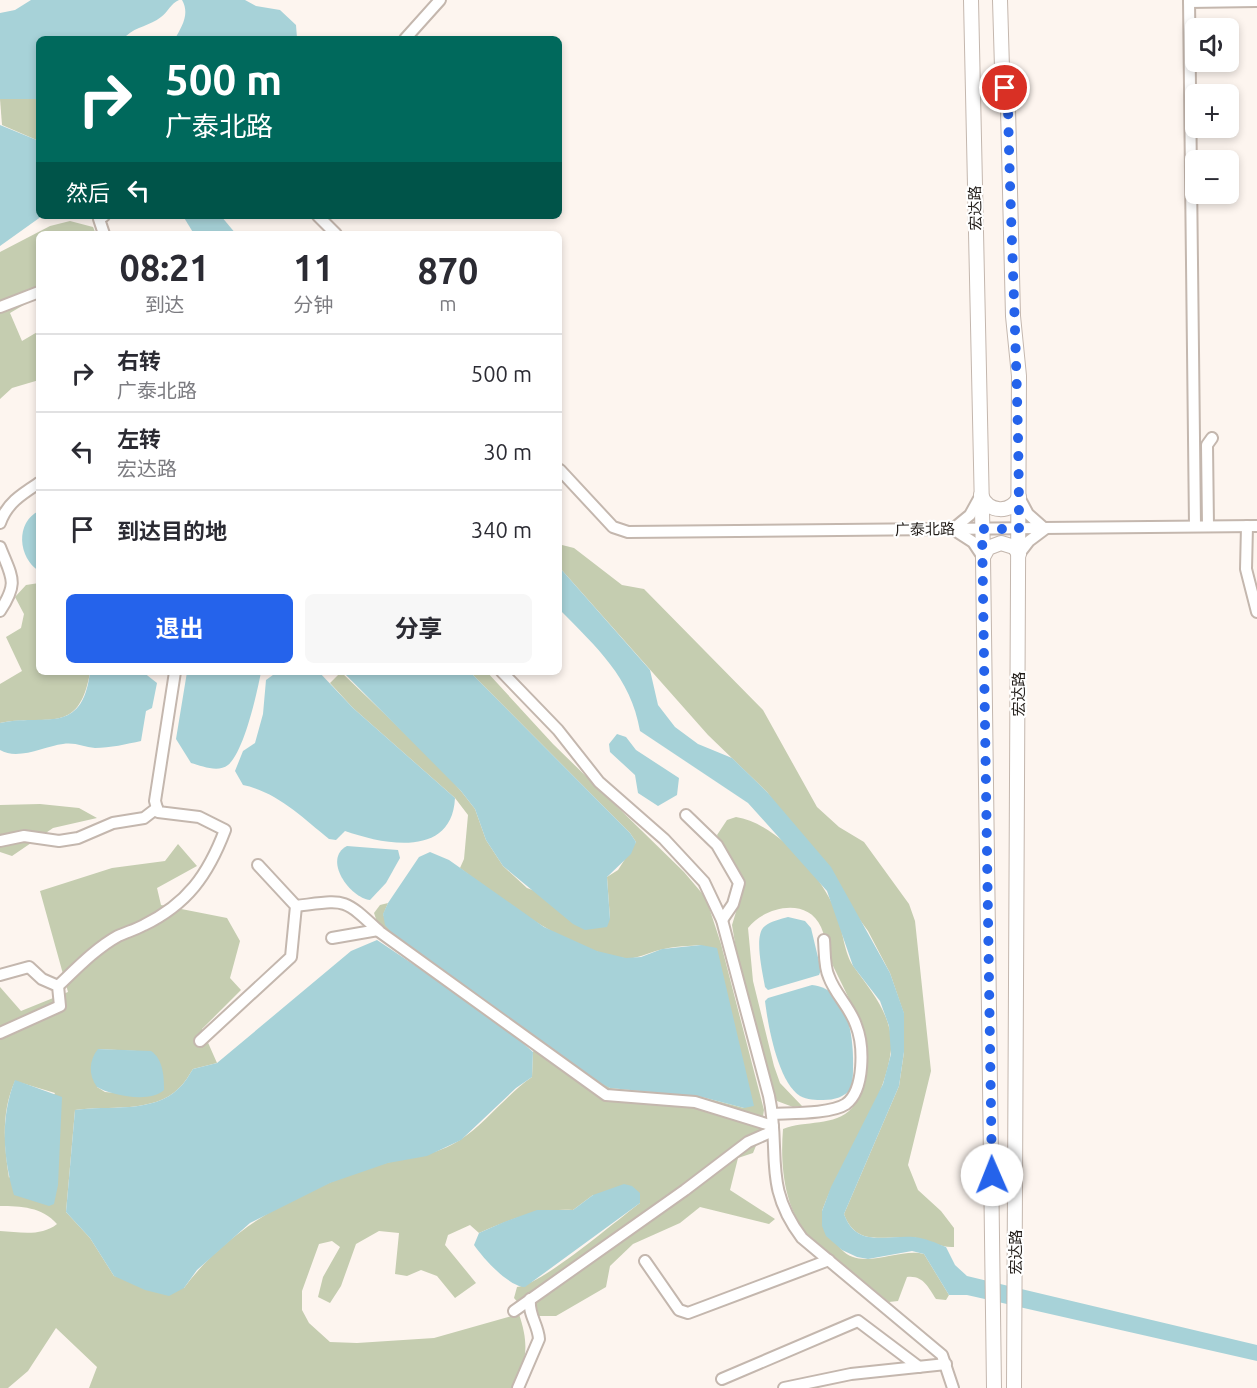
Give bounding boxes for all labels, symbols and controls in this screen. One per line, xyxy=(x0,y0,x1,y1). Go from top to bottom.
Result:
map controls xyxy=(1185,18,1239,204)
button: sound xyxy=(1185,18,1239,72)
text: 500 m xyxy=(165,56,282,103)
icon: right xyxy=(66,60,144,138)
pin xyxy=(979,62,1030,113)
icon: arrive xyxy=(988,71,1021,104)
button: + xyxy=(1185,84,1239,138)
text: 广泰北路 xyxy=(165,111,273,141)
button: − xyxy=(1185,150,1239,204)
icon: left xyxy=(122,174,155,207)
text: 然后 xyxy=(66,180,110,205)
street label: 宏达路 xyxy=(966,185,984,231)
text: 08:21 xyxy=(120,247,210,288)
text: 11 xyxy=(293,247,334,288)
text: 870 xyxy=(417,250,478,291)
text: m xyxy=(439,292,457,315)
text: 到达 xyxy=(145,293,185,316)
text: 分钟 xyxy=(294,293,334,316)
text: 右转 xyxy=(117,348,161,373)
icon: right xyxy=(66,357,99,390)
text: 500 m xyxy=(471,361,532,386)
text: 广泰北路 xyxy=(117,379,197,402)
text: 左转 xyxy=(117,426,161,451)
icon: left xyxy=(66,435,99,468)
text: 30 m xyxy=(483,439,532,464)
text: 宏达路 xyxy=(117,457,177,480)
icon: arrive xyxy=(66,513,99,546)
text: 340 m xyxy=(471,517,532,542)
text: 到达目的地 xyxy=(117,518,227,543)
street label: 广泰北路 xyxy=(895,520,955,538)
button: 退出 xyxy=(66,594,293,663)
button: 分享 xyxy=(305,594,532,663)
street label: 宏达路 xyxy=(1010,671,1027,717)
position arrow xyxy=(960,1143,1024,1207)
street label: 宏达路 xyxy=(1007,1229,1024,1275)

